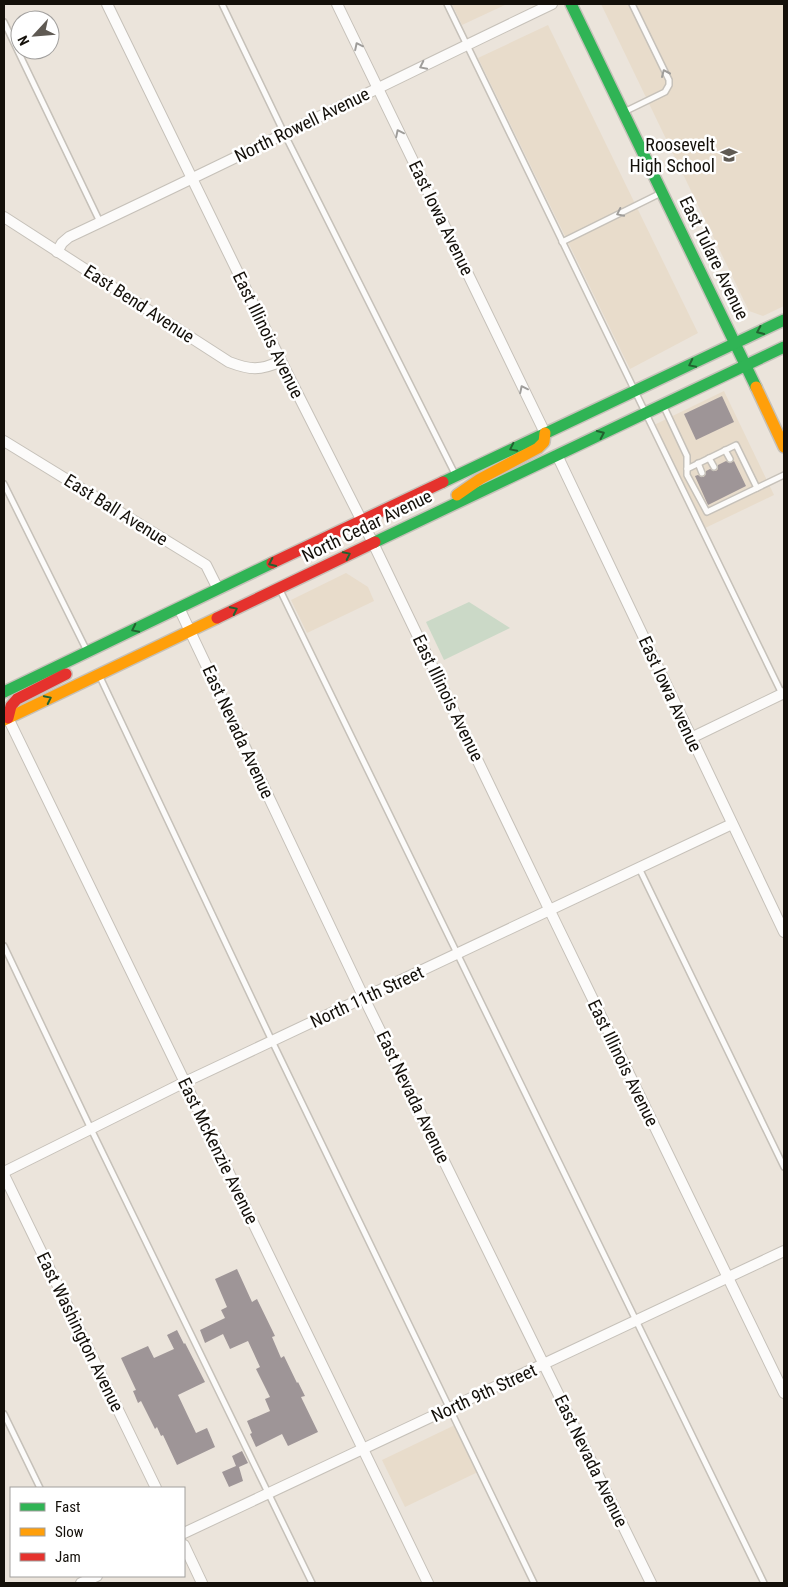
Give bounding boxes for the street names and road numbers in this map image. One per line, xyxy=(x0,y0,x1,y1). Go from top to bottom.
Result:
street label: North Rowell Avenue xyxy=(231,83,373,166)
street label: East Iowa Avenue xyxy=(405,157,478,279)
street label: East Tulare Avenue xyxy=(676,193,753,323)
street label: East Bend Avenue xyxy=(80,260,198,347)
street label: East Illinois Avenue xyxy=(229,268,308,401)
street label: East Ball Avenue xyxy=(61,469,172,550)
street label: North Cedar Avenue xyxy=(298,485,435,566)
street label: East Illinois Avenue xyxy=(409,631,488,764)
street label: East Iowa Avenue xyxy=(635,633,706,755)
street label: East Nevada Avenue xyxy=(198,662,278,802)
street label: North 11th Street xyxy=(307,961,427,1032)
street label: East Illinois Avenue xyxy=(584,996,663,1129)
street label: East Nevada Avenue xyxy=(372,1027,455,1166)
street label: East McKenzie Avenue xyxy=(174,1074,263,1227)
street label: East Washington Avenue xyxy=(33,1249,128,1415)
street label: North 9th Street xyxy=(428,1359,540,1426)
street label: East Nevada Avenue xyxy=(550,1391,633,1530)

